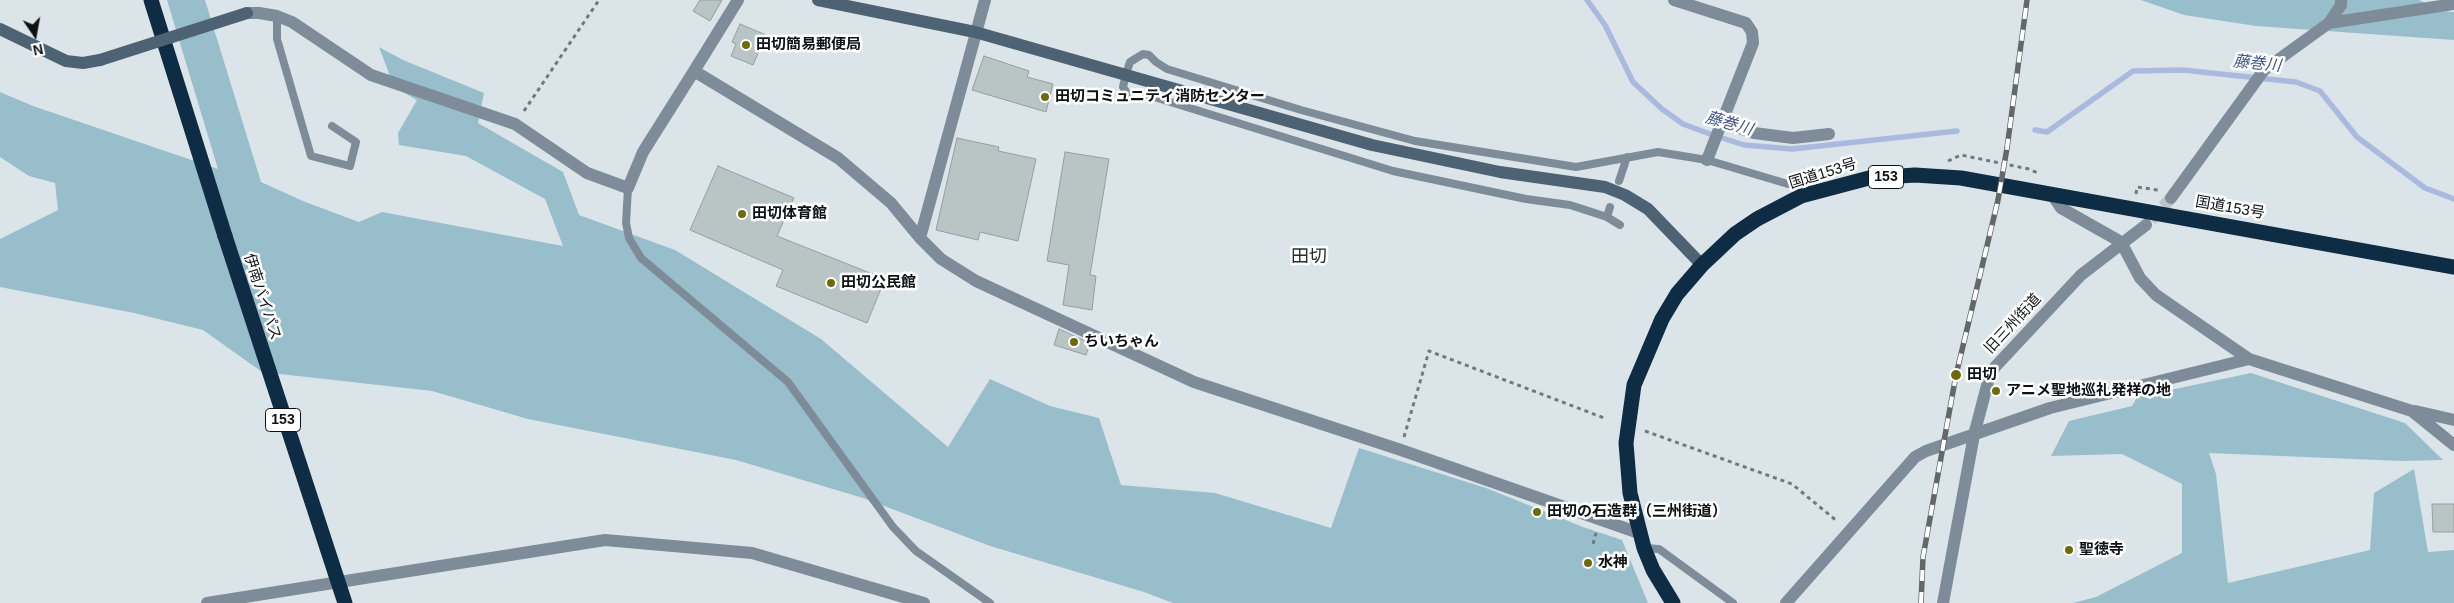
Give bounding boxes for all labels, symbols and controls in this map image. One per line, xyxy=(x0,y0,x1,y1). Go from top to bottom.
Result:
north arrow xyxy=(10,10,60,60)
place label: 田切簡易郵便局 xyxy=(756,36,861,54)
marker: 田切簡易郵便局 xyxy=(740,39,752,51)
text: N xyxy=(32,41,45,59)
water label: 藤巻川 xyxy=(2232,52,2282,76)
place label: 田切コミュニティ消防センター xyxy=(1055,88,1265,106)
marker: 田切コミュニティ消防センター xyxy=(1039,91,1051,103)
water label: 藤巻川 xyxy=(1703,108,1755,140)
street label: 国道153号 xyxy=(1787,155,1859,193)
road number: 153 xyxy=(1868,166,1904,188)
street label: 国道153号 xyxy=(2194,193,2266,223)
place label: 田切体育館 xyxy=(752,205,827,223)
marker: 田切体育館 xyxy=(736,208,748,220)
district label: 田切 xyxy=(1291,246,1327,268)
street label: 伊南バイパス xyxy=(240,251,284,343)
place label: 田切公民館 xyxy=(841,274,916,292)
marker: 田切公民館 xyxy=(825,277,837,289)
street label: 旧三州街道 xyxy=(1981,290,2045,358)
place label: ちいちゃん xyxy=(1084,333,1159,351)
marker: ちいちゃん xyxy=(1068,336,1080,348)
place label: 田切 xyxy=(1967,366,1997,384)
marker: 田切 xyxy=(1949,368,1963,382)
place label: アニメ聖地巡礼発祥の地 xyxy=(2006,382,2171,400)
marker: アニメ聖地巡礼発祥の地 xyxy=(1990,385,2002,397)
road number: 153 xyxy=(266,408,300,432)
place label: 田切の石造群（三州街道） xyxy=(1547,503,1727,521)
marker: 田切の石造群（三州街道） xyxy=(1531,506,1543,518)
place label: 聖徳寺 xyxy=(2079,541,2124,559)
marker: 聖徳寺 xyxy=(2063,544,2075,556)
place label: 水神 xyxy=(1598,554,1628,572)
marker: 水神 xyxy=(1582,557,1594,569)

